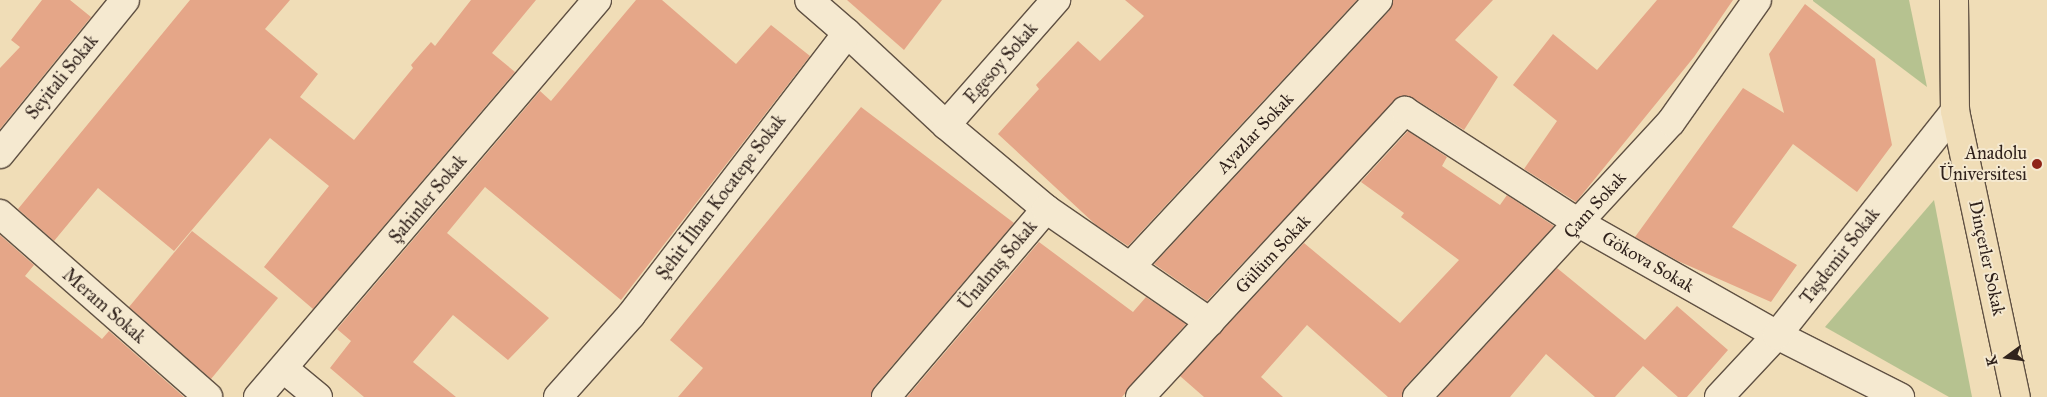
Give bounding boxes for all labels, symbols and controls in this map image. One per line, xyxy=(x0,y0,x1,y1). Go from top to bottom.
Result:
street label: Egesoy Sokak xyxy=(960,18,1042,108)
street label: Seyitali Sokak xyxy=(21,30,103,124)
street label: Ayazlar Sokak xyxy=(1212,88,1298,178)
street label: Şehit İlhan Kocatepe Sokak xyxy=(652,110,790,284)
place label: Anadolu Üniversitesi xyxy=(1939,143,2027,186)
street label: Şahinler Sokak xyxy=(385,150,471,248)
marker: Anadolu Üniversitesi xyxy=(2031,158,2043,170)
street label: Çam Sokak xyxy=(1559,167,1631,243)
street label: Dinçerler Sokak xyxy=(1964,198,2010,318)
street label: Taşdemir Sokak xyxy=(1796,203,1884,309)
street label: Gülüm Sokak xyxy=(1231,210,1315,298)
street label: Ünalmış Sokak xyxy=(954,216,1042,314)
street label: Gökova Sokak xyxy=(1598,227,1698,297)
street label: Meram Sokak xyxy=(58,264,150,348)
north arrow xyxy=(1982,332,2032,382)
text: K xyxy=(1983,354,2001,368)

